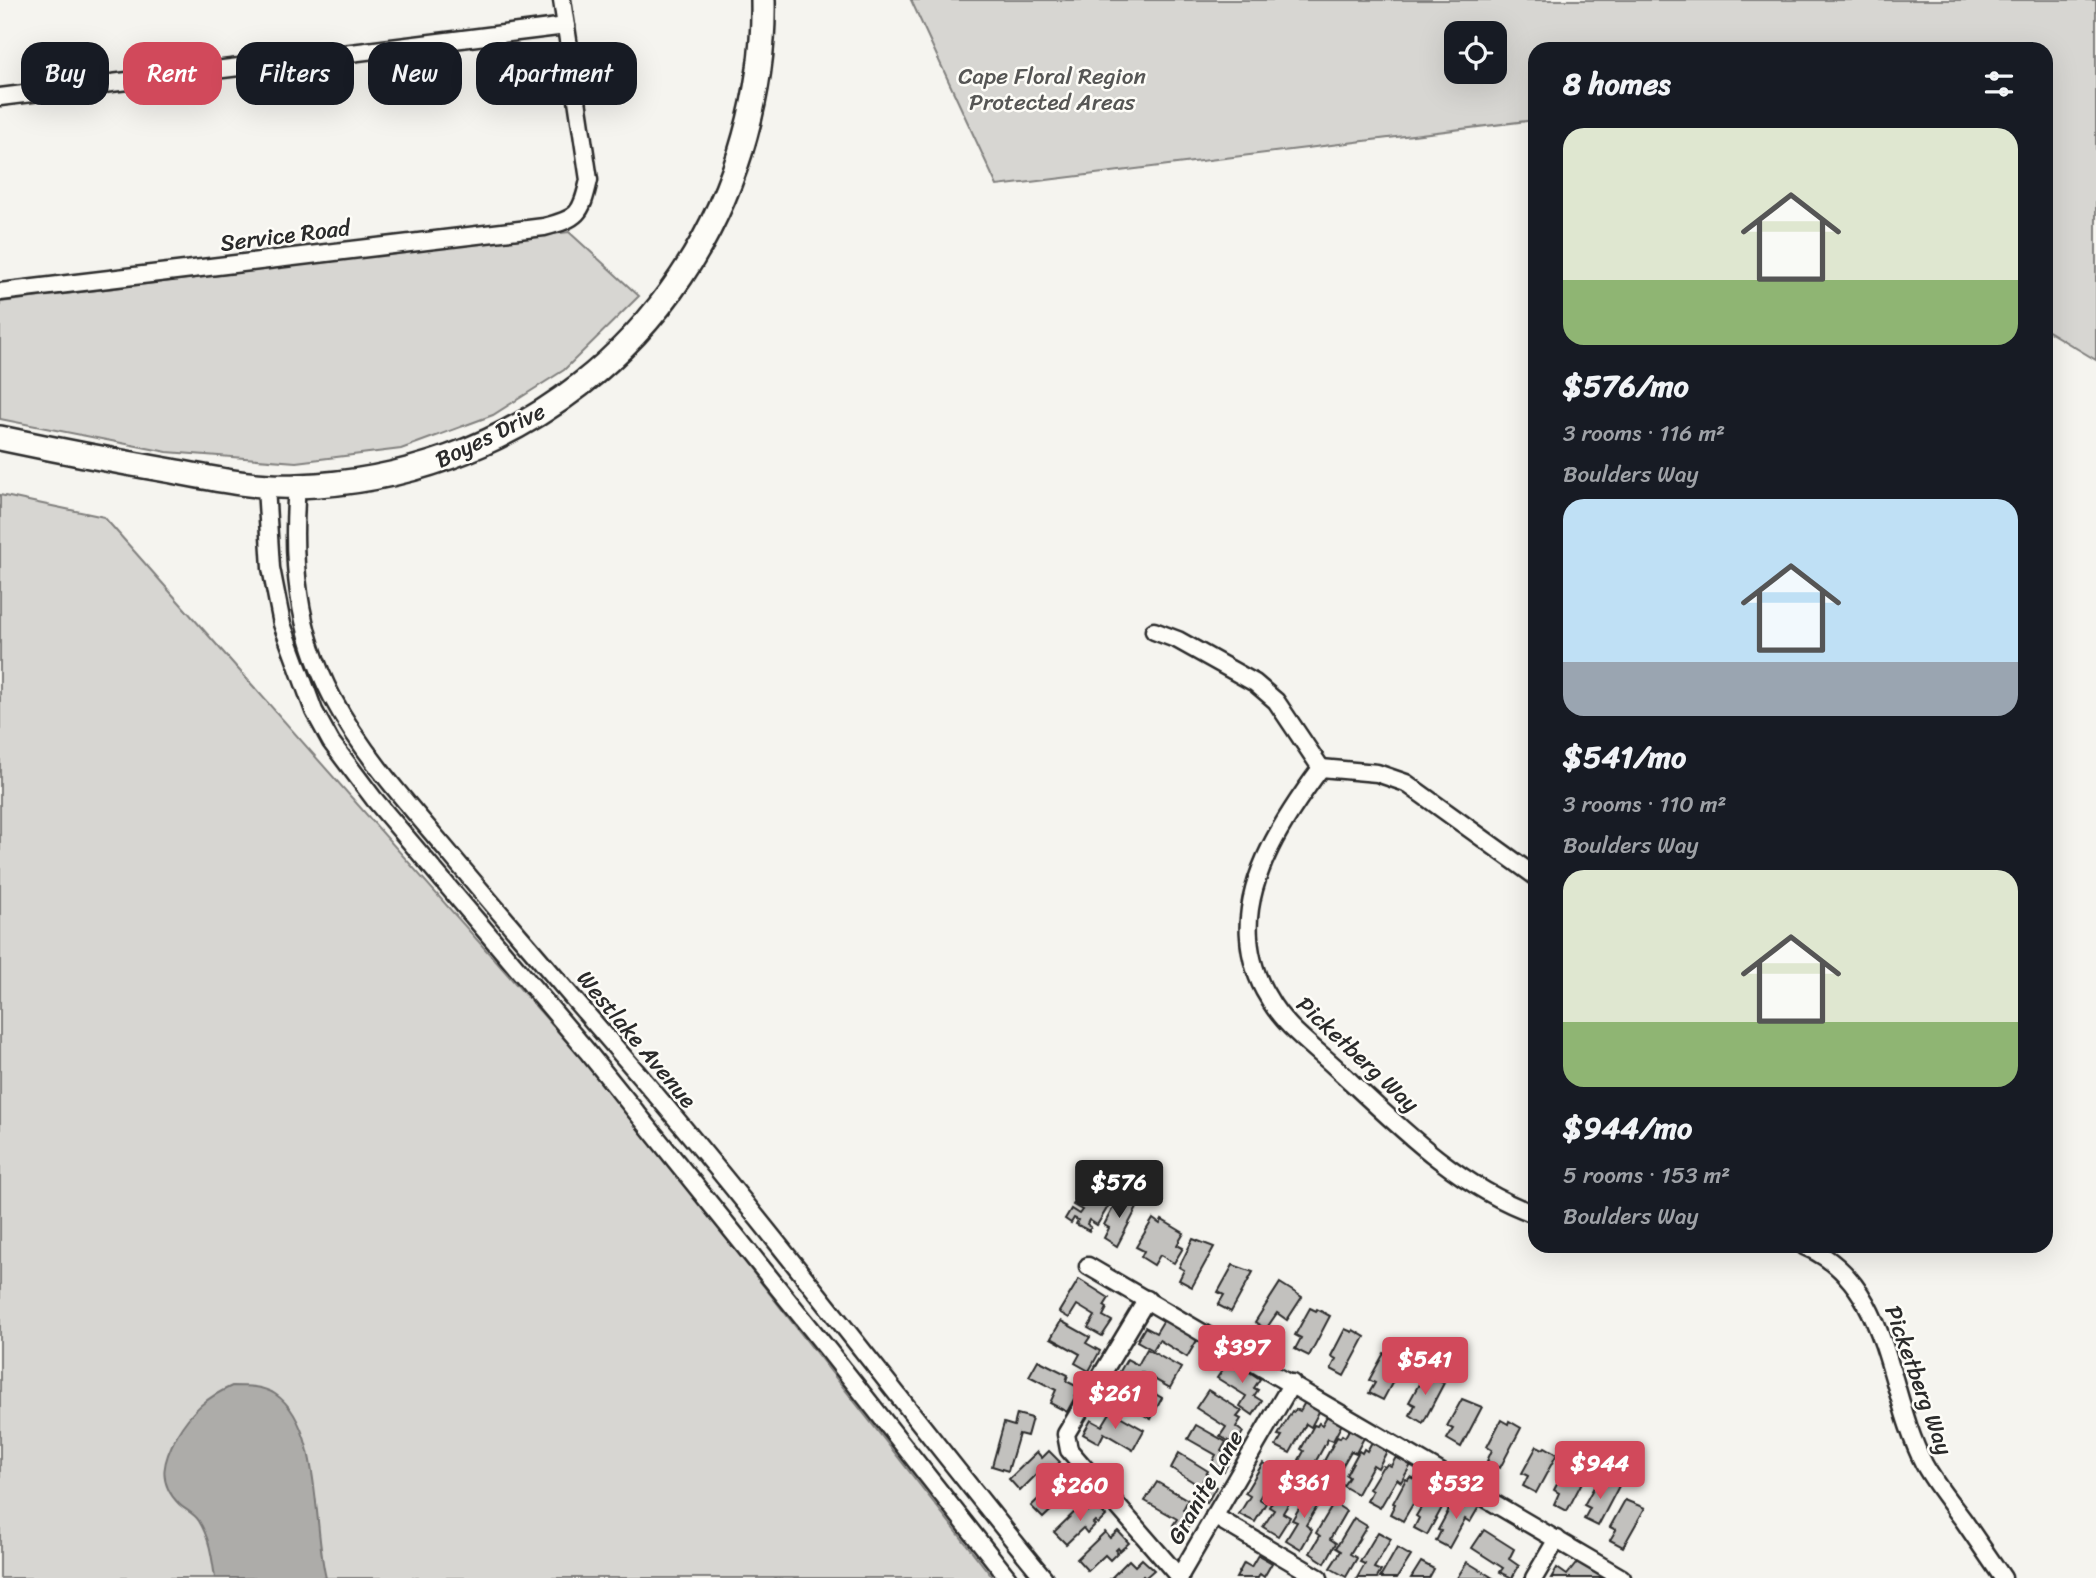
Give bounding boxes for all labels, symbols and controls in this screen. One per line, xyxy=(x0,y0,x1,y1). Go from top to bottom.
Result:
map controls xyxy=(1444,21,1507,84)
button: locate xyxy=(1444,21,1507,84)
chip: Buy xyxy=(21,42,109,105)
chip: Rent xyxy=(123,42,222,105)
chip: Filters xyxy=(236,42,354,105)
chip: New xyxy=(368,42,462,105)
chip: Apartment xyxy=(476,42,637,105)
park label: Cape Floral Region Protected Areas xyxy=(958,56,1146,123)
text: 8 homes xyxy=(1563,57,1671,111)
icon: filters xyxy=(1980,65,2018,103)
icon: home xyxy=(1728,174,1854,300)
street label: Service Road xyxy=(218,207,354,264)
text: $576/mo xyxy=(1563,359,1689,413)
street label: Boyes Drive xyxy=(428,391,553,480)
text: 3 rooms · 116 m² xyxy=(1563,413,1725,454)
text: Boulders Way xyxy=(1563,454,1699,495)
icon: home xyxy=(1728,545,1854,671)
text: $541/mo xyxy=(1563,730,1686,784)
text: 3 rooms · 110 m² xyxy=(1563,784,1727,825)
text: Boulders Way xyxy=(1563,825,1699,866)
icon: home xyxy=(1728,916,1854,1042)
street label: Westlake Avenue xyxy=(566,961,707,1118)
street label: Picketberg Way xyxy=(1286,986,1429,1123)
text: $944/mo xyxy=(1563,1101,1692,1155)
text: 5 rooms · 153 m² xyxy=(1563,1155,1730,1196)
pin: $576 xyxy=(1078,1160,1160,1220)
text: $576 xyxy=(1091,1162,1147,1203)
text: Boulders Way xyxy=(1563,1196,1699,1237)
street label: Picketberg Way xyxy=(1872,1299,1965,1461)
pin: $397 xyxy=(1201,1326,1283,1385)
text: $397 xyxy=(1214,1327,1270,1368)
pin: $541 xyxy=(1384,1338,1466,1397)
text: $541 xyxy=(1398,1339,1452,1380)
pin: $261 xyxy=(1074,1372,1156,1431)
text: $261 xyxy=(1089,1373,1141,1414)
street label: Granite Lane xyxy=(1156,1422,1255,1552)
pin: $944 xyxy=(1559,1442,1641,1501)
text: $944 xyxy=(1571,1443,1629,1484)
pin: $361 xyxy=(1263,1460,1345,1520)
text: $361 xyxy=(1278,1462,1330,1503)
pin: $532 xyxy=(1415,1462,1497,1521)
text: $532 xyxy=(1428,1463,1484,1504)
pin: $260 xyxy=(1039,1464,1121,1523)
text: $260 xyxy=(1052,1465,1108,1506)

